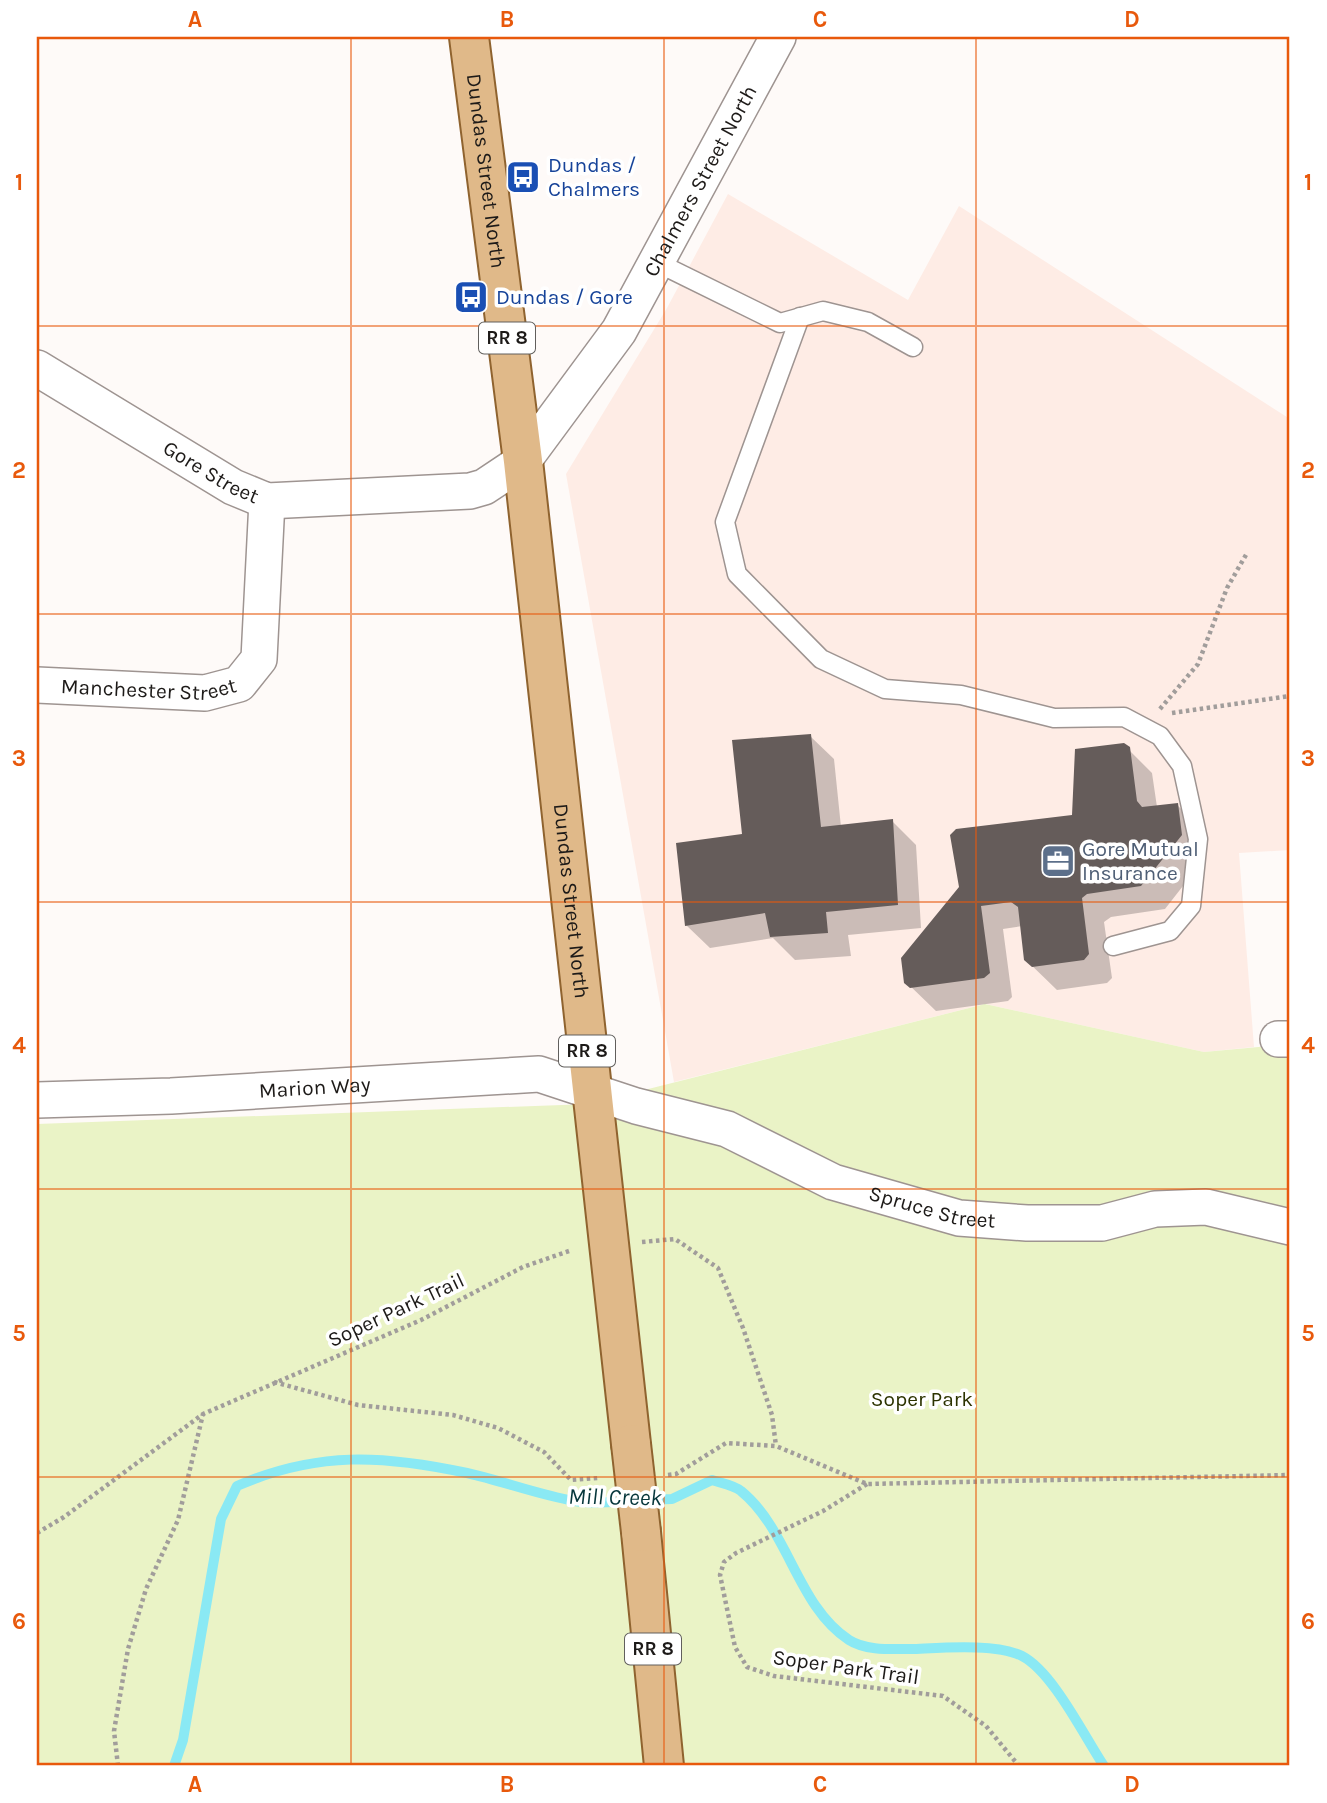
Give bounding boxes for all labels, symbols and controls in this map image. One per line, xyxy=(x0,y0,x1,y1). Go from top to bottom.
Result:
text: A xyxy=(188,6,202,33)
text: B xyxy=(500,6,514,33)
text: C xyxy=(813,6,827,33)
text: D xyxy=(1124,6,1140,33)
street label: Dundas Street North xyxy=(462,72,510,270)
street label: Chalmers Street North xyxy=(639,81,762,281)
place label: Dundas / Chalmers xyxy=(548,153,640,201)
bus stop icon: Dundas / Chalmers xyxy=(504,158,542,196)
text: 1 xyxy=(15,169,23,196)
text: 1 xyxy=(1304,169,1312,196)
bus stop icon: Dundas / Gore xyxy=(452,278,490,316)
place label: Dundas / Gore xyxy=(496,285,633,309)
road number: RR 8 xyxy=(479,322,535,354)
street label: Gore Street xyxy=(159,436,262,508)
text: 2 xyxy=(12,457,26,484)
text: 2 xyxy=(1301,457,1315,484)
street label: Manchester Street xyxy=(60,673,239,705)
text: 3 xyxy=(12,745,26,772)
text: 3 xyxy=(1301,745,1315,772)
street label: Dundas Street North xyxy=(549,802,594,1000)
place label: Gore Mutual Insurance xyxy=(1082,837,1199,885)
office icon: Gore Mutual Insurance xyxy=(1039,842,1077,880)
text: 4 xyxy=(12,1032,26,1059)
text: 4 xyxy=(1301,1032,1315,1059)
road number: RR 8 xyxy=(559,1036,615,1066)
street label: Marion Way xyxy=(258,1072,371,1103)
street label: Spruce Street xyxy=(866,1181,996,1233)
street label: Soper Park Trail xyxy=(324,1268,468,1352)
text: 5 xyxy=(12,1320,26,1347)
text: 5 xyxy=(1301,1320,1315,1347)
park label: Soper Park xyxy=(871,1387,973,1411)
water label: Mill Creek xyxy=(568,1483,662,1511)
text: 6 xyxy=(12,1608,26,1635)
text: 6 xyxy=(1301,1608,1315,1635)
road number: RR 8 xyxy=(625,1634,681,1665)
street label: Soper Park Trail xyxy=(771,1645,921,1689)
text: A xyxy=(188,1771,202,1798)
text: B xyxy=(500,1771,514,1798)
text: C xyxy=(813,1771,827,1798)
text: D xyxy=(1124,1771,1140,1798)

